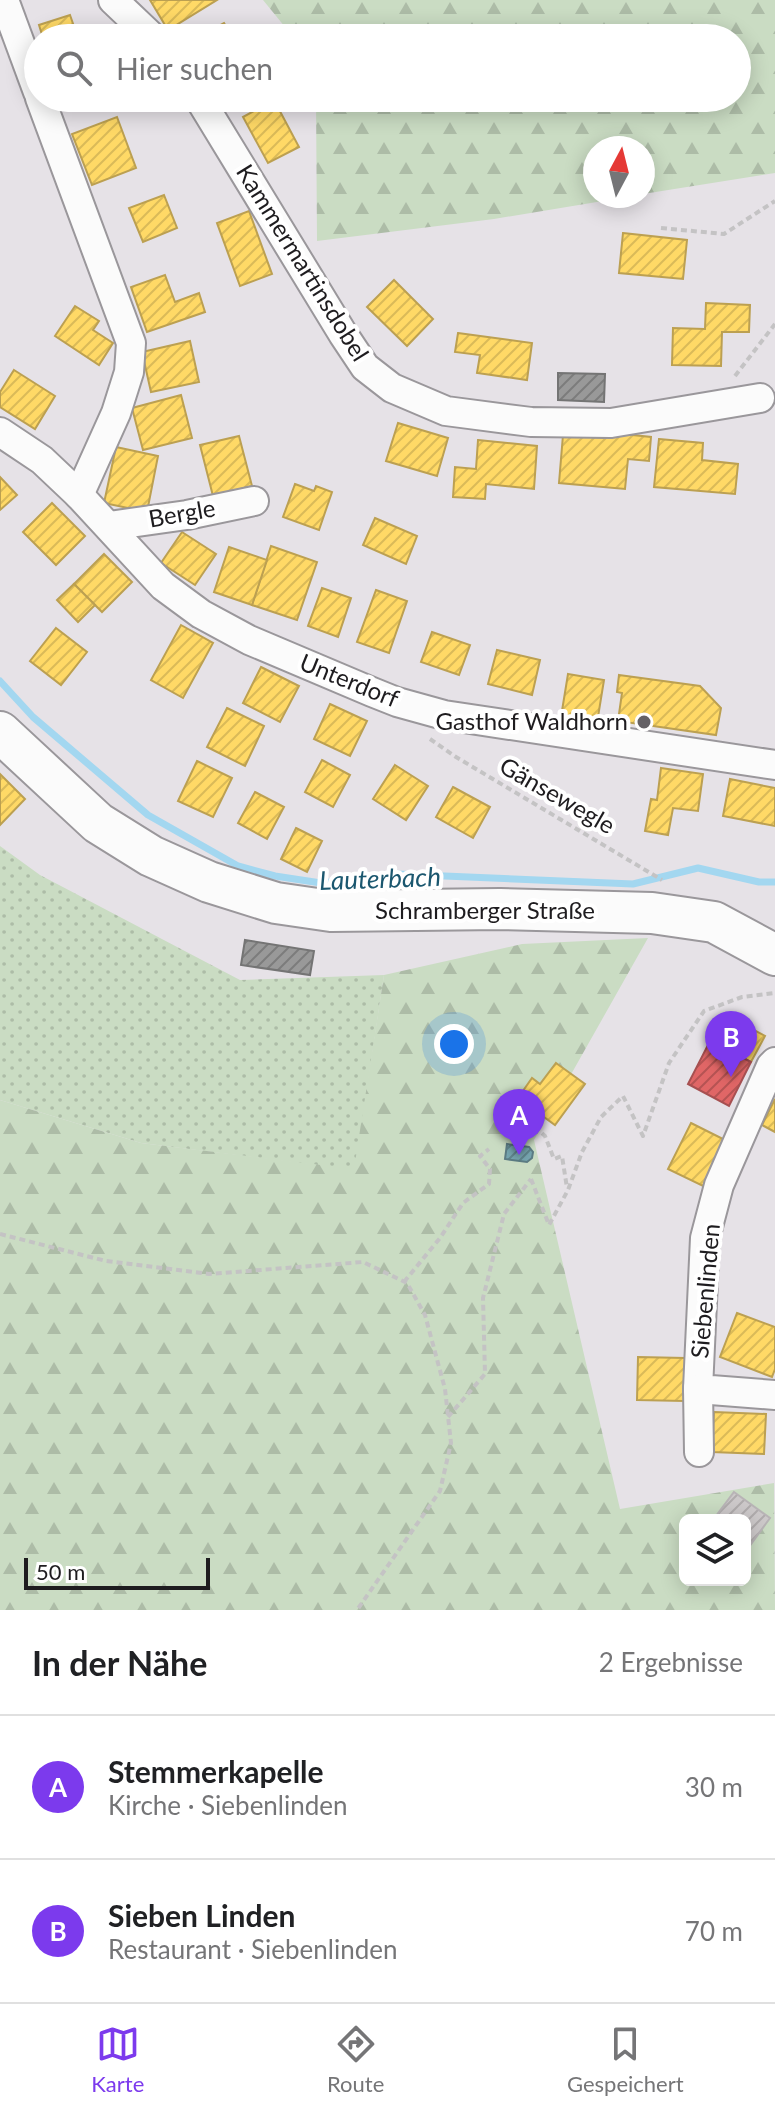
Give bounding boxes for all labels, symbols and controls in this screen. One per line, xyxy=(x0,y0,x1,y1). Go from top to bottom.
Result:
search box xyxy=(24,24,751,112)
icon: search xyxy=(52,46,96,90)
text: Hier suchen xyxy=(116,50,273,86)
north arrow xyxy=(583,136,655,208)
street label: Kammermartinsdobel xyxy=(231,158,376,366)
street label: Bergle xyxy=(146,492,217,533)
street label: Unterdorf xyxy=(296,647,404,713)
place label: Gasthof Waldhorn xyxy=(435,706,628,735)
marker: Gasthof Waldhorn xyxy=(635,713,653,731)
street label: Gänsewegle xyxy=(495,750,620,839)
water label: Lauterbach xyxy=(319,860,441,896)
street label: Schramberger Straße xyxy=(375,895,595,924)
pin: B xyxy=(705,1011,757,1077)
your location xyxy=(434,1024,474,1064)
pin: A xyxy=(493,1089,545,1155)
street label: Siebenlinden xyxy=(684,1222,725,1359)
map controls xyxy=(679,1514,751,1586)
button: layers xyxy=(679,1514,751,1586)
scale bar xyxy=(24,1554,210,1590)
text: 50 m xyxy=(36,1558,85,1585)
text: In der Nähe xyxy=(32,1642,207,1683)
text: 2 Ergebnisse xyxy=(599,1646,743,1678)
text: Stemmerkapelle xyxy=(108,1753,324,1789)
text: A xyxy=(49,1771,67,1803)
text: 30 m xyxy=(685,1771,743,1803)
text: Kirche · Siebenlinden xyxy=(108,1789,348,1821)
text: Sieben Linden xyxy=(108,1897,295,1933)
text: B xyxy=(49,1915,67,1947)
text: 70 m xyxy=(685,1915,743,1947)
text: Restaurant · Siebenlinden xyxy=(108,1933,398,1965)
tab: Karte xyxy=(91,2022,144,2097)
tab: Route xyxy=(327,2022,384,2097)
tab: Gespeichert xyxy=(567,2022,684,2097)

